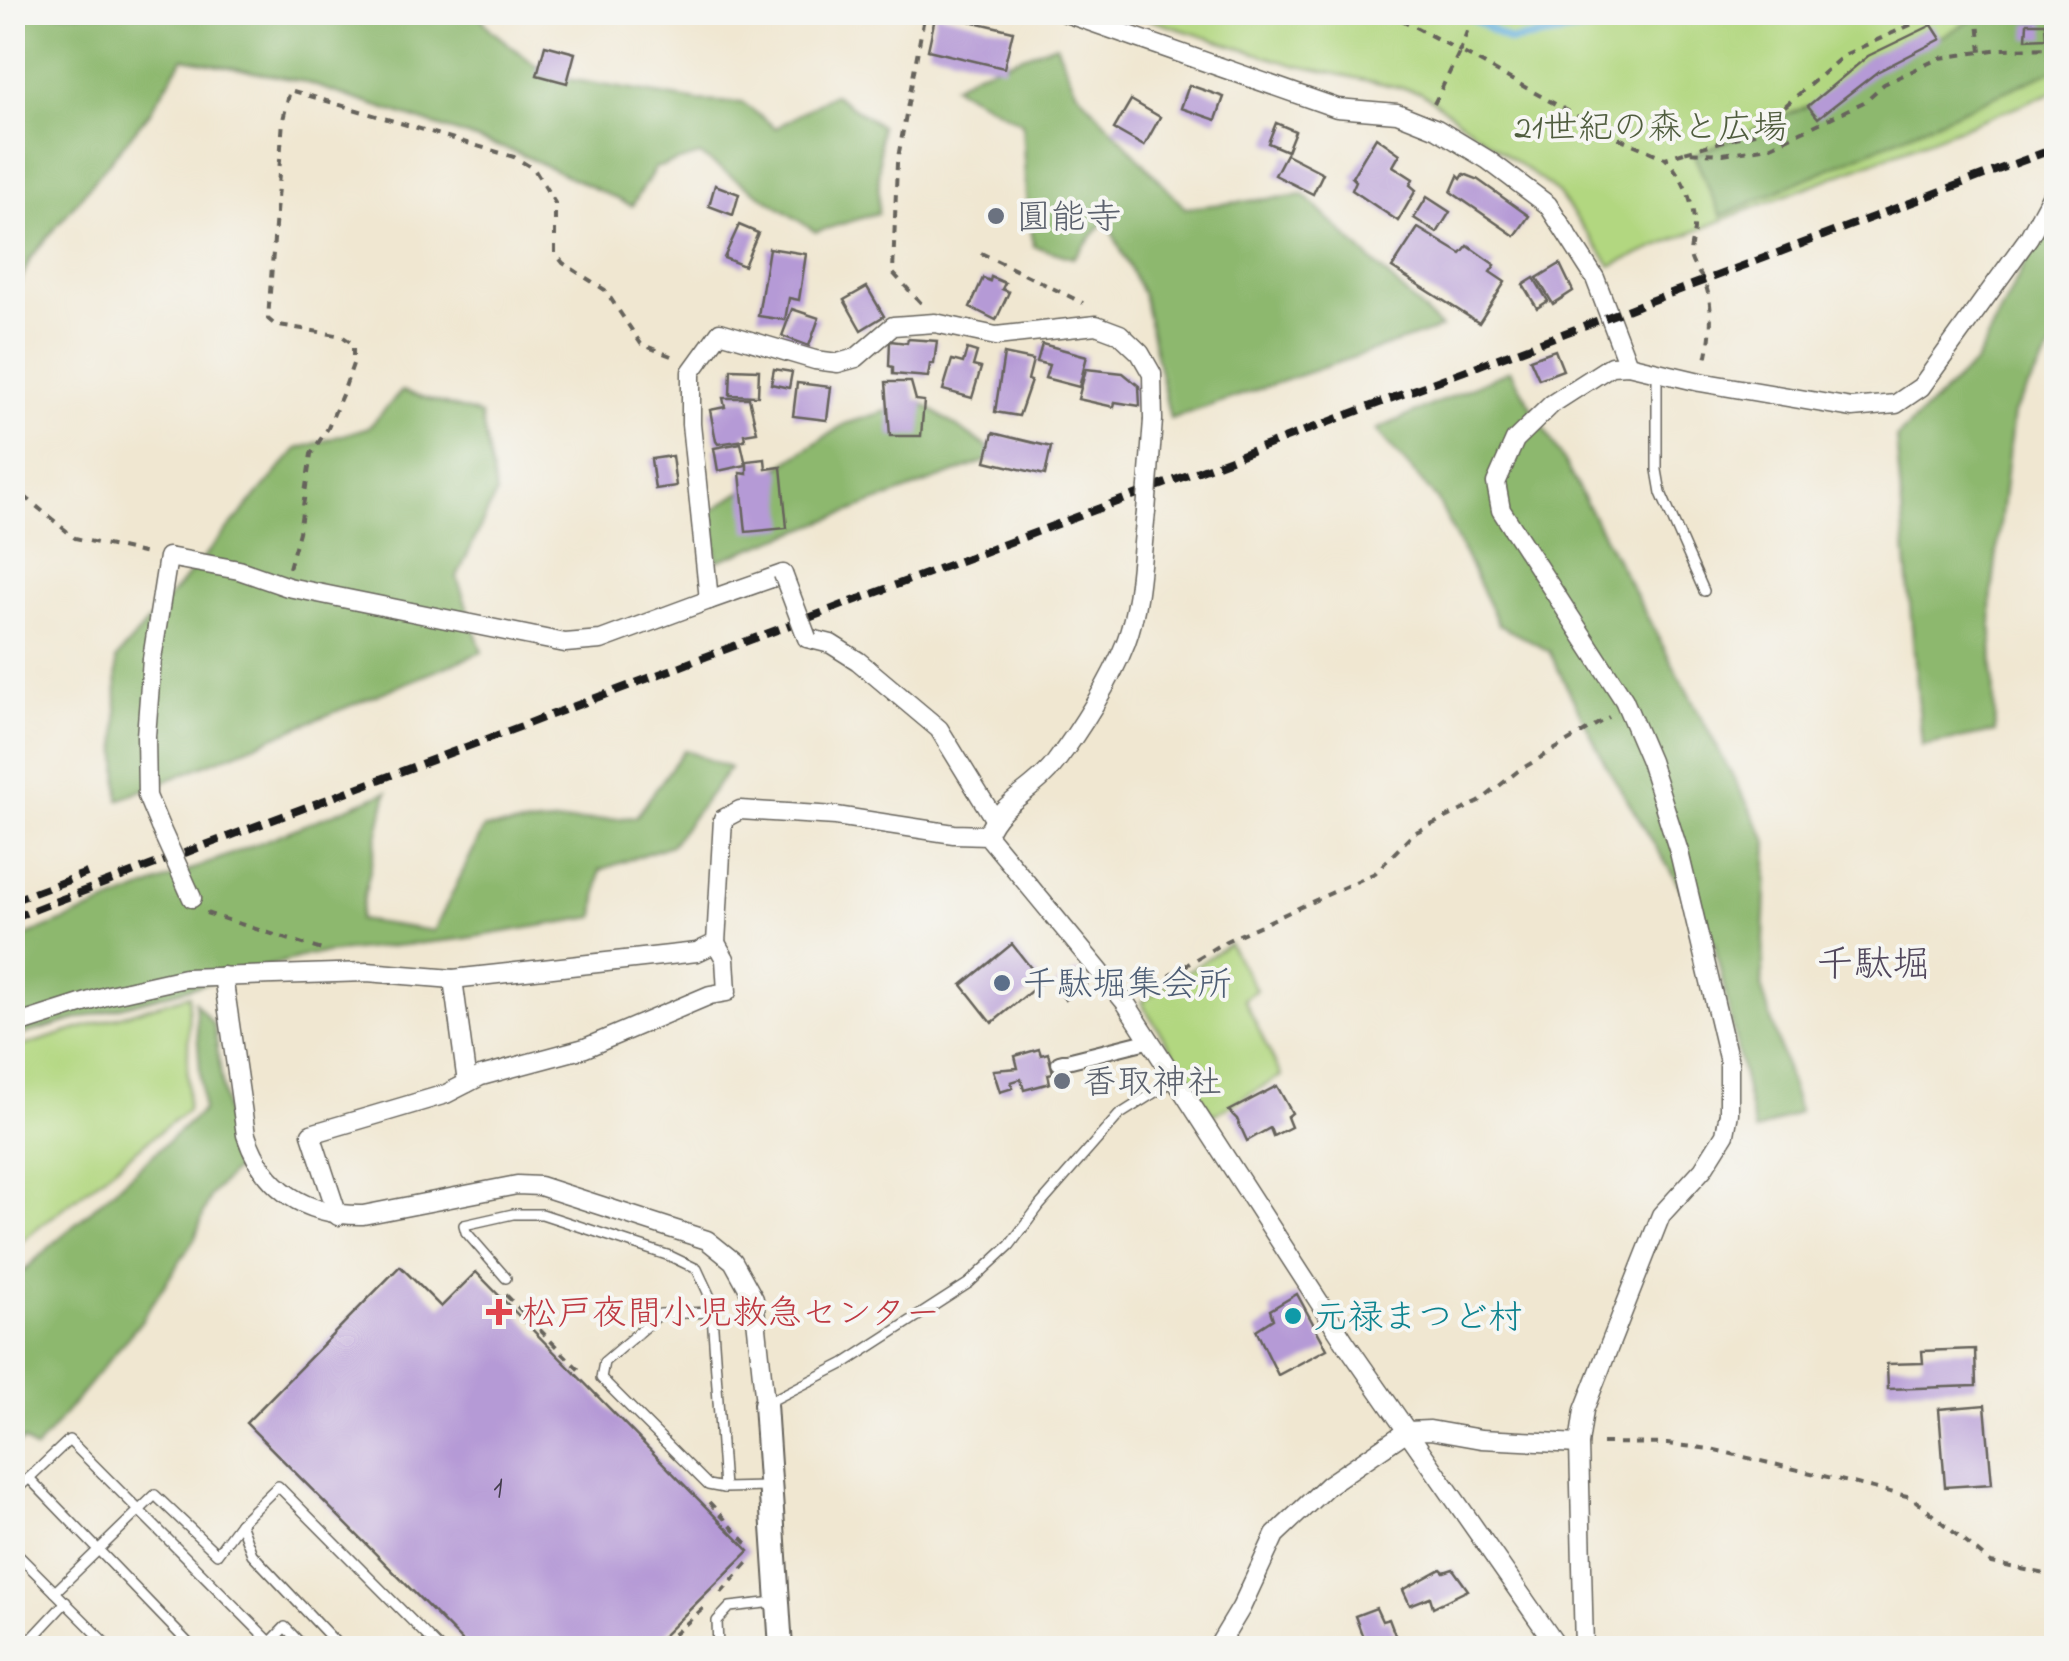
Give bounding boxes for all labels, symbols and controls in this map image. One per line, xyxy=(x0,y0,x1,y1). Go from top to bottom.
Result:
park label: 21世紀の森と広場 xyxy=(1514,104,1788,155)
place label: 圓能寺 xyxy=(1016,194,1121,245)
marker: 圓能寺 xyxy=(985,205,1007,227)
district label: 千駄堀 xyxy=(1816,939,1930,995)
place label: 千駄堀集会所 xyxy=(1022,961,1232,1012)
marker: 千駄堀集会所 xyxy=(991,972,1013,994)
place label: 香取神社 xyxy=(1082,1059,1222,1110)
marker: 香取神社 xyxy=(1051,1070,1073,1092)
place label: 松戸夜間小児救急センター xyxy=(522,1290,941,1341)
place label: 元禄まつど村 xyxy=(1313,1294,1523,1345)
marker: 松戸夜間小児救急センター xyxy=(486,1299,512,1325)
marker: 元禄まつど村 xyxy=(1282,1305,1304,1327)
house number: 1 xyxy=(493,1468,503,1512)

